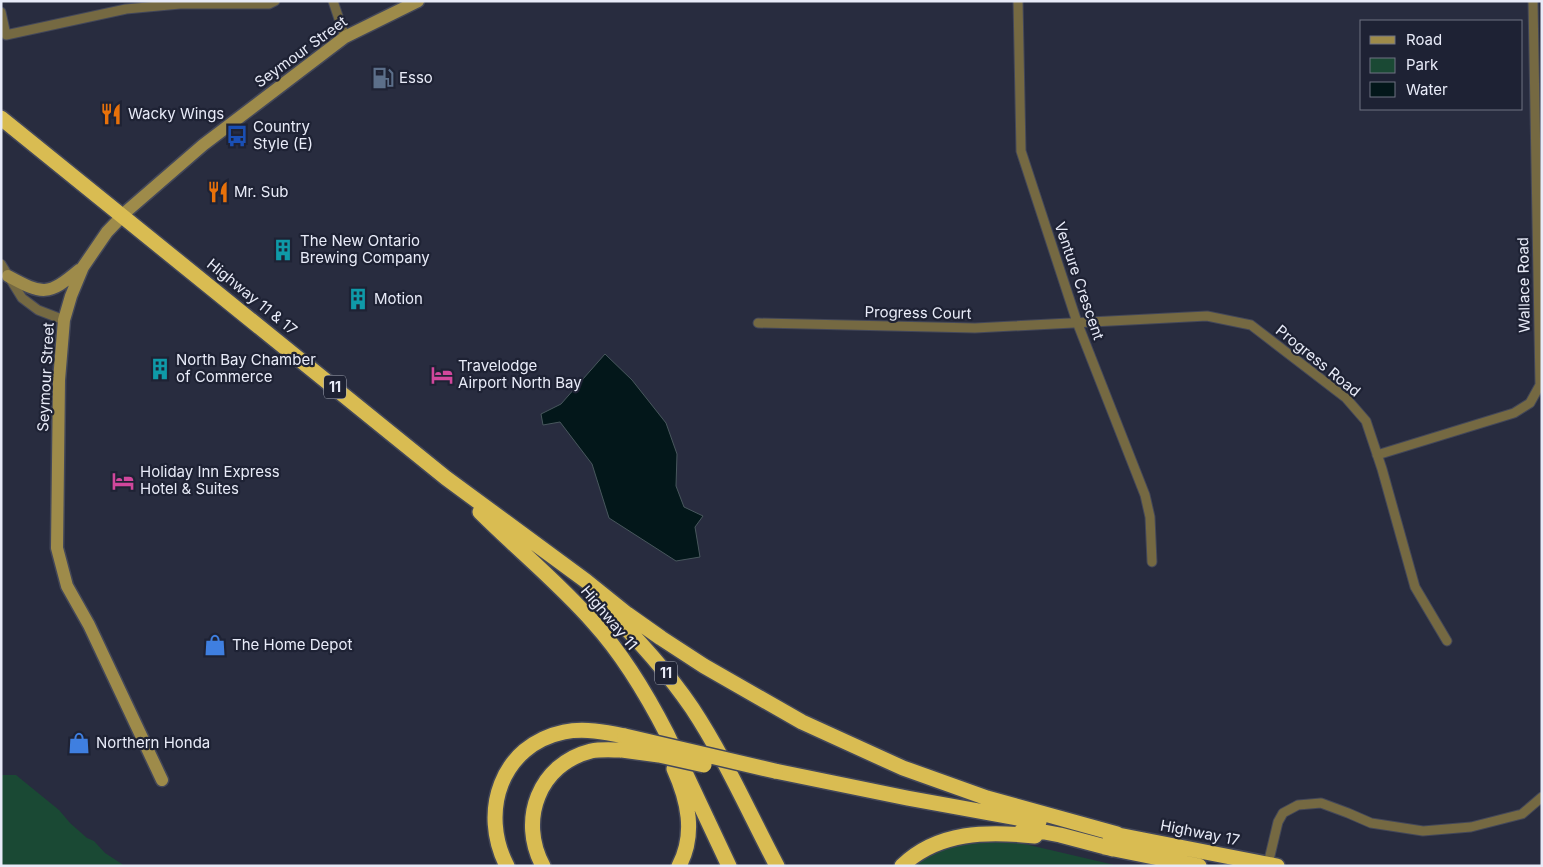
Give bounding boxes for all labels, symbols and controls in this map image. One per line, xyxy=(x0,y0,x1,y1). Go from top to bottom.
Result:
street label: Seymour Street xyxy=(251,12,351,92)
legend xyxy=(1360,20,1523,110)
text: Road xyxy=(1406,30,1442,49)
text: Park xyxy=(1406,55,1439,74)
fuel station icon: Esso xyxy=(370,65,396,91)
place label: Esso xyxy=(399,68,433,87)
text: Water xyxy=(1406,80,1448,99)
restaurant icon: Wacky Wings xyxy=(98,101,124,127)
place label: Wacky Wings xyxy=(128,104,224,123)
place label: Country Style (E) xyxy=(253,117,313,153)
bus stop icon: Country Style (E) xyxy=(224,123,250,149)
restaurant icon: Mr. Sub xyxy=(205,179,231,205)
place label: Mr. Sub xyxy=(234,182,288,201)
street label: Venture Crescent xyxy=(1050,219,1109,342)
place label: The New Ontario Brewing Company xyxy=(300,231,430,267)
building icon: The New Ontario Brewing Company xyxy=(270,237,296,263)
street label: Wallace Road xyxy=(1513,237,1534,333)
street label: Highway 11 & 17 xyxy=(203,254,301,339)
building icon: Motion xyxy=(345,286,371,312)
place label: Motion xyxy=(374,289,423,308)
street label: Progress Court xyxy=(864,302,972,323)
street label: Progress Road xyxy=(1272,321,1365,401)
street label: Seymour Street xyxy=(33,322,58,432)
place label: North Bay Chamber of Commerce xyxy=(176,350,316,386)
building icon: North Bay Chamber of Commerce xyxy=(147,356,173,382)
place label: Travelodge Airport North Bay xyxy=(458,356,582,392)
hotel icon: Travelodge Airport North Bay xyxy=(429,362,455,388)
road number: 11 xyxy=(324,376,346,398)
place label: Holiday Inn Express Hotel & Suites xyxy=(140,462,280,498)
hotel icon: Holiday Inn Express Hotel & Suites xyxy=(110,468,136,494)
street label: Highway 11 xyxy=(577,582,642,654)
shop icon: The Home Depot xyxy=(202,632,228,658)
place label: The Home Depot xyxy=(232,635,353,654)
road number: 11 xyxy=(655,661,677,684)
shop icon: Northern Honda xyxy=(66,730,92,756)
place label: Northern Honda xyxy=(96,733,210,752)
street label: Highway 17 xyxy=(1159,815,1241,850)

